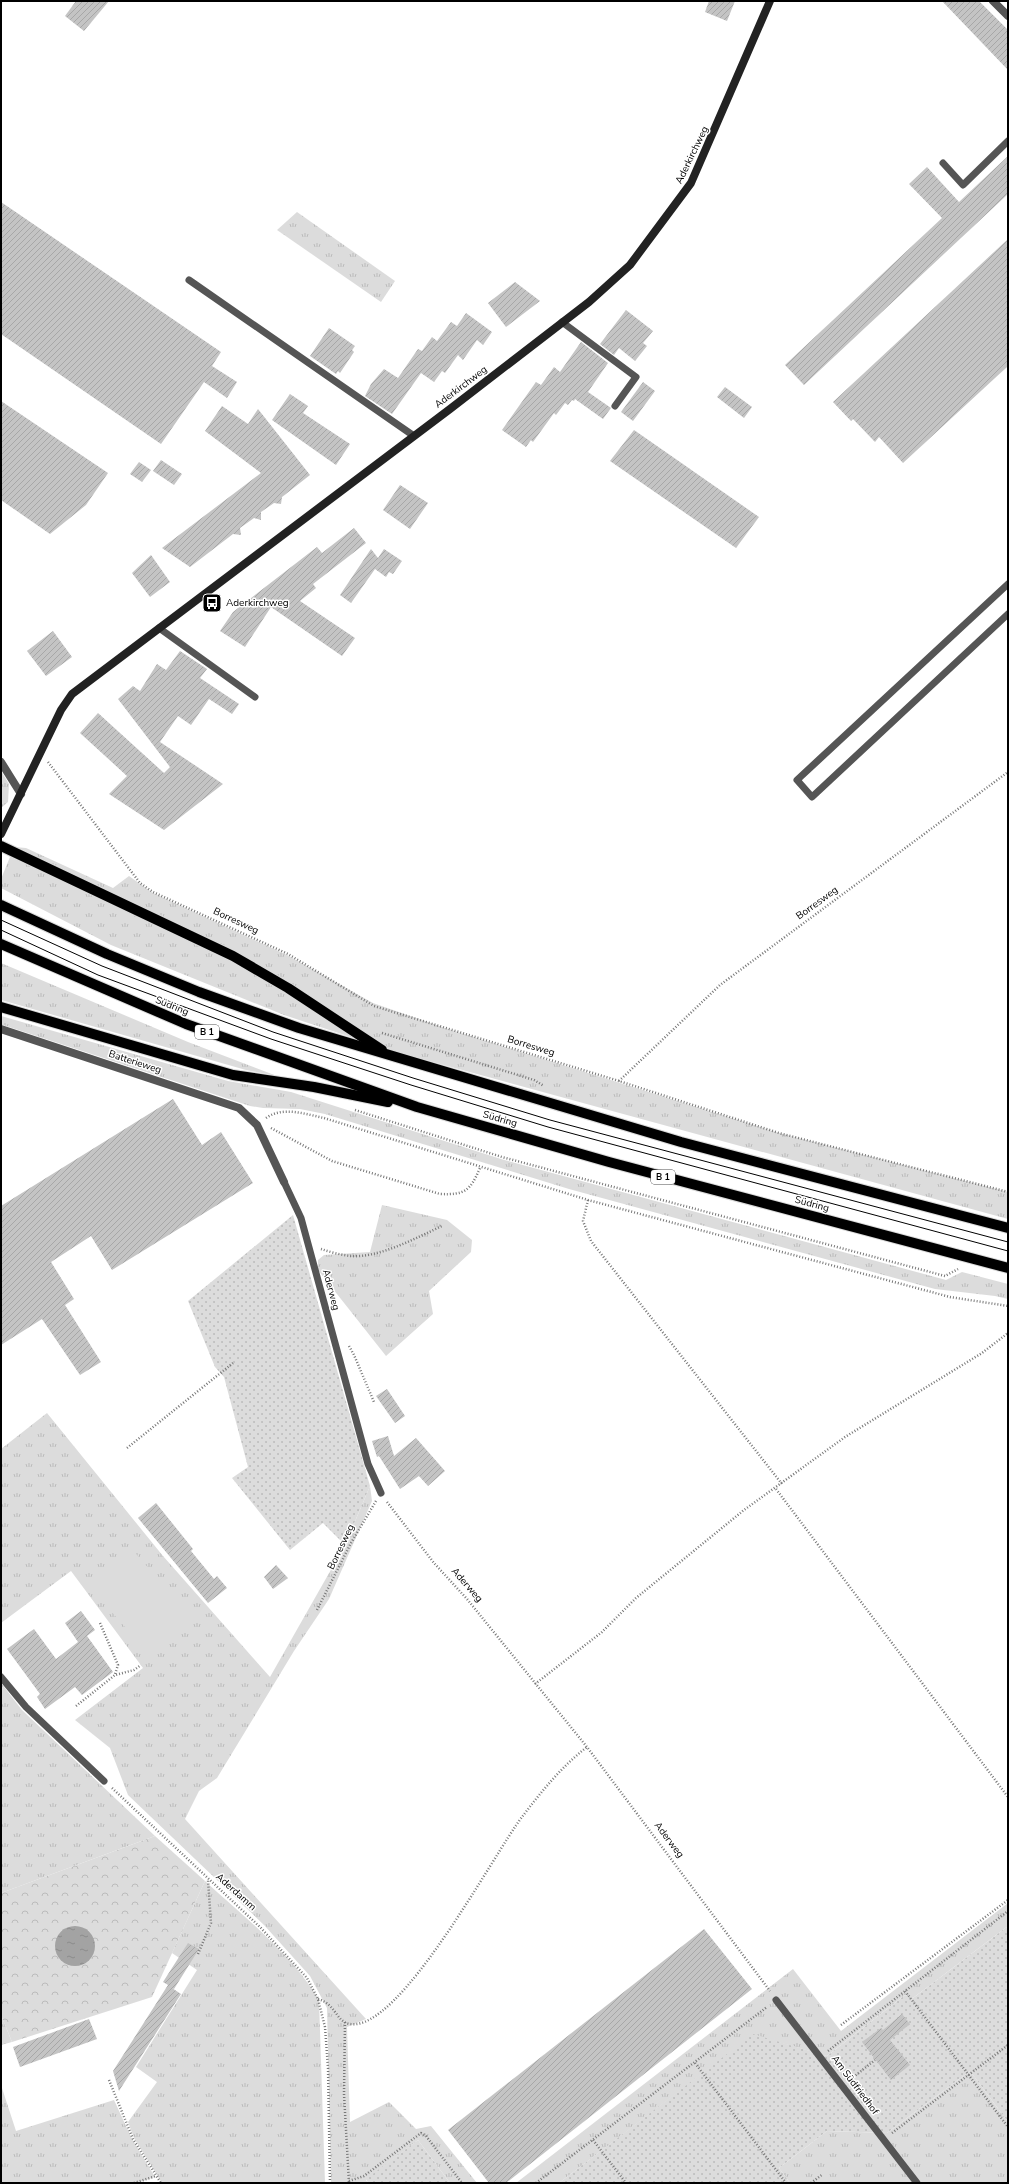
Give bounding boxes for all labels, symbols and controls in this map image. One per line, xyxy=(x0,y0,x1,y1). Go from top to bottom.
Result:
street label: Aderkirchweg xyxy=(672,124,712,186)
street label: Aderkirchweg xyxy=(432,362,490,411)
bus stop icon: Aderkirchweg xyxy=(201,592,223,614)
place label: Aderkirchweg xyxy=(226,596,289,610)
street label: Borresweg xyxy=(793,883,841,923)
street label: Borresweg xyxy=(211,904,261,938)
street label: Südring xyxy=(153,993,191,1019)
road number: B 1 xyxy=(195,1025,219,1039)
street label: Borresweg xyxy=(506,1032,557,1060)
street label: Batterieweg xyxy=(107,1047,163,1077)
street label: Südring xyxy=(481,1107,519,1131)
road number: B 1 xyxy=(651,1170,675,1184)
street label: Südring xyxy=(793,1193,831,1215)
street label: Aderweg xyxy=(319,1268,343,1312)
street label: Borresweg xyxy=(324,1522,358,1572)
street label: Aderweg xyxy=(448,1565,486,1605)
street label: Aderweg xyxy=(651,1819,687,1861)
street label: Aderdamm xyxy=(213,1870,259,1914)
street label: Am Südfriedhof xyxy=(828,2052,882,2118)

